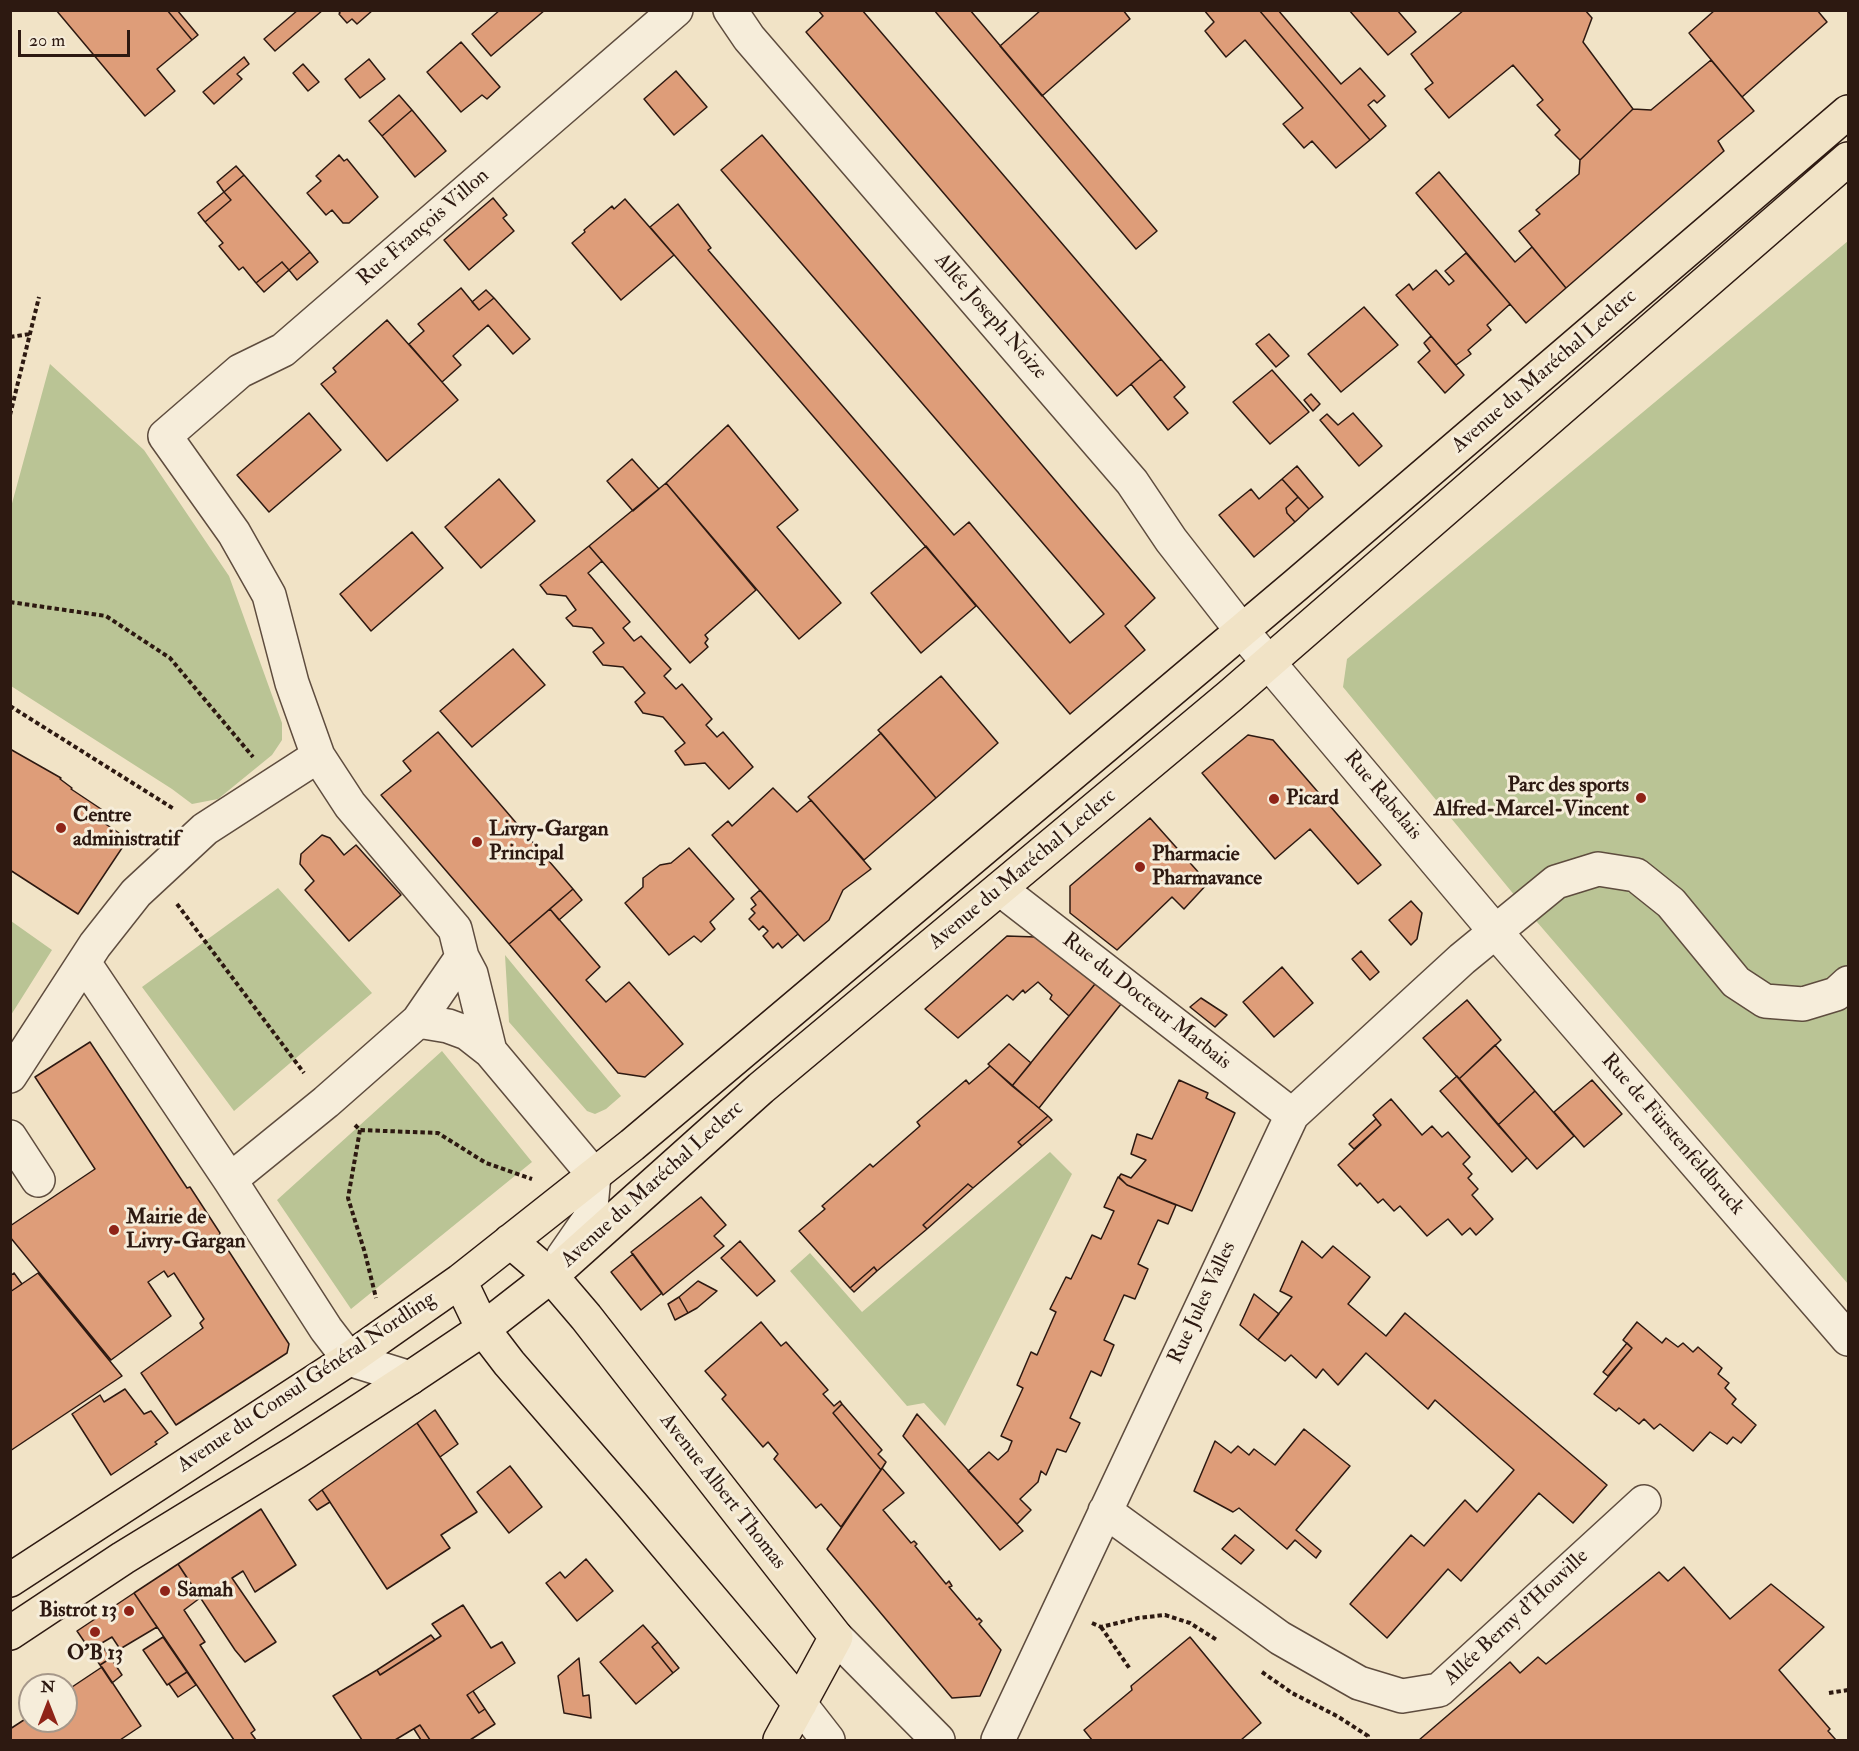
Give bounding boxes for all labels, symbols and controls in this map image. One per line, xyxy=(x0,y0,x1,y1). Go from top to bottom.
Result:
scale bar xyxy=(21,18,134,56)
text: 20 m xyxy=(29,29,65,52)
street label: Rue François Villon xyxy=(353,164,495,292)
street label: Allée Joseph Noize xyxy=(928,249,1052,385)
street label: Avenue du Maréchal Leclerc xyxy=(1447,285,1643,459)
street label: Rue Rabelais xyxy=(1337,746,1427,846)
place label: Parc des sports Alfred-Marcel-Vincent xyxy=(1434,773,1629,823)
street label: Avenue du Maréchal Leclerc xyxy=(924,784,1122,956)
place label: Picard xyxy=(1286,786,1339,812)
marker: Parc des sports Alfred-Marcel-Vincent xyxy=(1634,791,1648,805)
marker: Picard xyxy=(1267,792,1281,806)
place label: Centre administratif xyxy=(73,803,180,853)
place label: Livry-Gargan Principal xyxy=(489,817,609,867)
marker: Centre administratif xyxy=(54,821,68,835)
marker: Livry-Gargan Principal xyxy=(470,835,484,849)
place label: Pharmacie Pharmavance xyxy=(1152,842,1262,892)
marker: Pharmacie Pharmavance xyxy=(1133,860,1147,874)
street label: Rue du Docteur Marbais xyxy=(1057,928,1235,1076)
street label: Rue de Fürstenfeldbruck xyxy=(1595,1049,1749,1221)
street label: Avenue du Maréchal Leclerc xyxy=(557,1096,749,1274)
place label: Mairie de Livry-Gargan xyxy=(126,1205,246,1255)
marker: Mairie de Livry-Gargan xyxy=(107,1223,121,1237)
street label: Rue Jules Valles xyxy=(1164,1238,1242,1368)
street label: Avenue du Consul Général Nordling xyxy=(173,1287,441,1479)
street label: Avenue Albert Thomas xyxy=(653,1409,791,1575)
street label: Allée Berny d'Houville xyxy=(1440,1545,1594,1691)
place label: Samah xyxy=(177,1578,233,1604)
marker: Samah xyxy=(158,1584,172,1598)
place label: Bistrot 13 xyxy=(39,1598,117,1624)
marker: Bistrot 13 xyxy=(122,1604,136,1618)
marker: O'B 13 xyxy=(88,1625,102,1639)
place label: O'B 13 xyxy=(67,1641,123,1667)
north arrow xyxy=(18,1673,78,1733)
text: N xyxy=(41,1677,55,1697)

